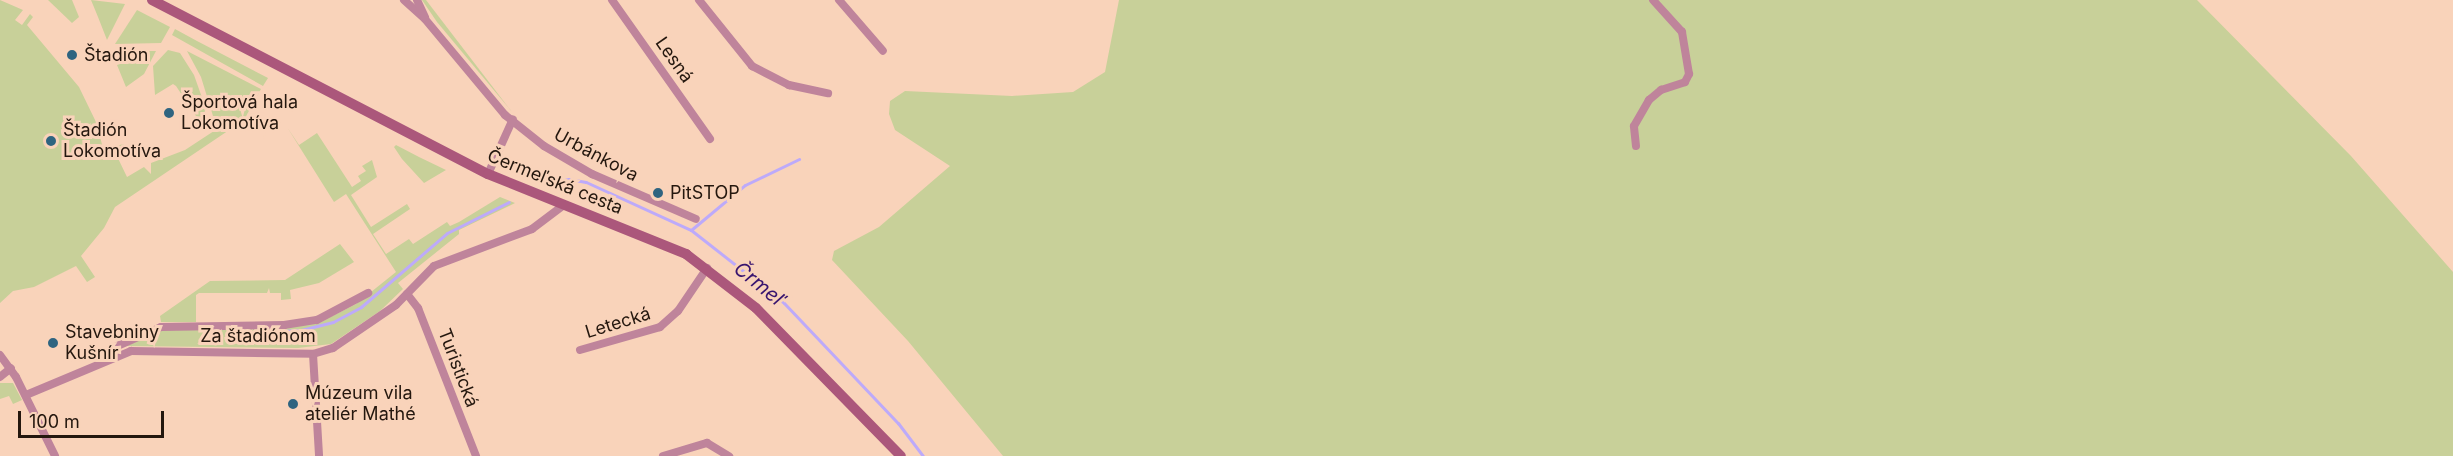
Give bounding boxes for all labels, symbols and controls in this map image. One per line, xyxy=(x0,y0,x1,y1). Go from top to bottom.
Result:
street label: Lesná xyxy=(651,33,697,87)
place label: Štadión xyxy=(84,44,148,66)
marker: Štadión xyxy=(65,48,79,62)
place label: Športová hala Lokomotíva xyxy=(181,92,298,134)
marker: Športová hala Lokomotíva xyxy=(162,106,176,120)
place label: Štadión Lokomotíva xyxy=(63,120,161,162)
street label: Urbánkova xyxy=(550,124,642,186)
marker: Štadión Lokomotíva xyxy=(44,134,58,148)
street label: Čermeľská cesta xyxy=(484,145,626,219)
place label: PitSTOP xyxy=(670,182,740,204)
marker: PitSTOP xyxy=(651,186,665,200)
water label: Črmeľ xyxy=(729,257,789,311)
street label: Letecká xyxy=(583,303,653,343)
place label: Stavebniny Kušnír xyxy=(65,322,159,364)
street label: Za štadiónom xyxy=(200,325,316,347)
street label: Turistická xyxy=(433,326,483,410)
marker: Stavebniny Kušnír xyxy=(46,336,60,350)
place label: Múzeum vila ateliér Mathé xyxy=(305,383,416,426)
marker: Múzeum vila ateliér Mathé xyxy=(286,397,300,411)
scale bar xyxy=(21,399,166,437)
text: 100 m xyxy=(29,411,80,432)

